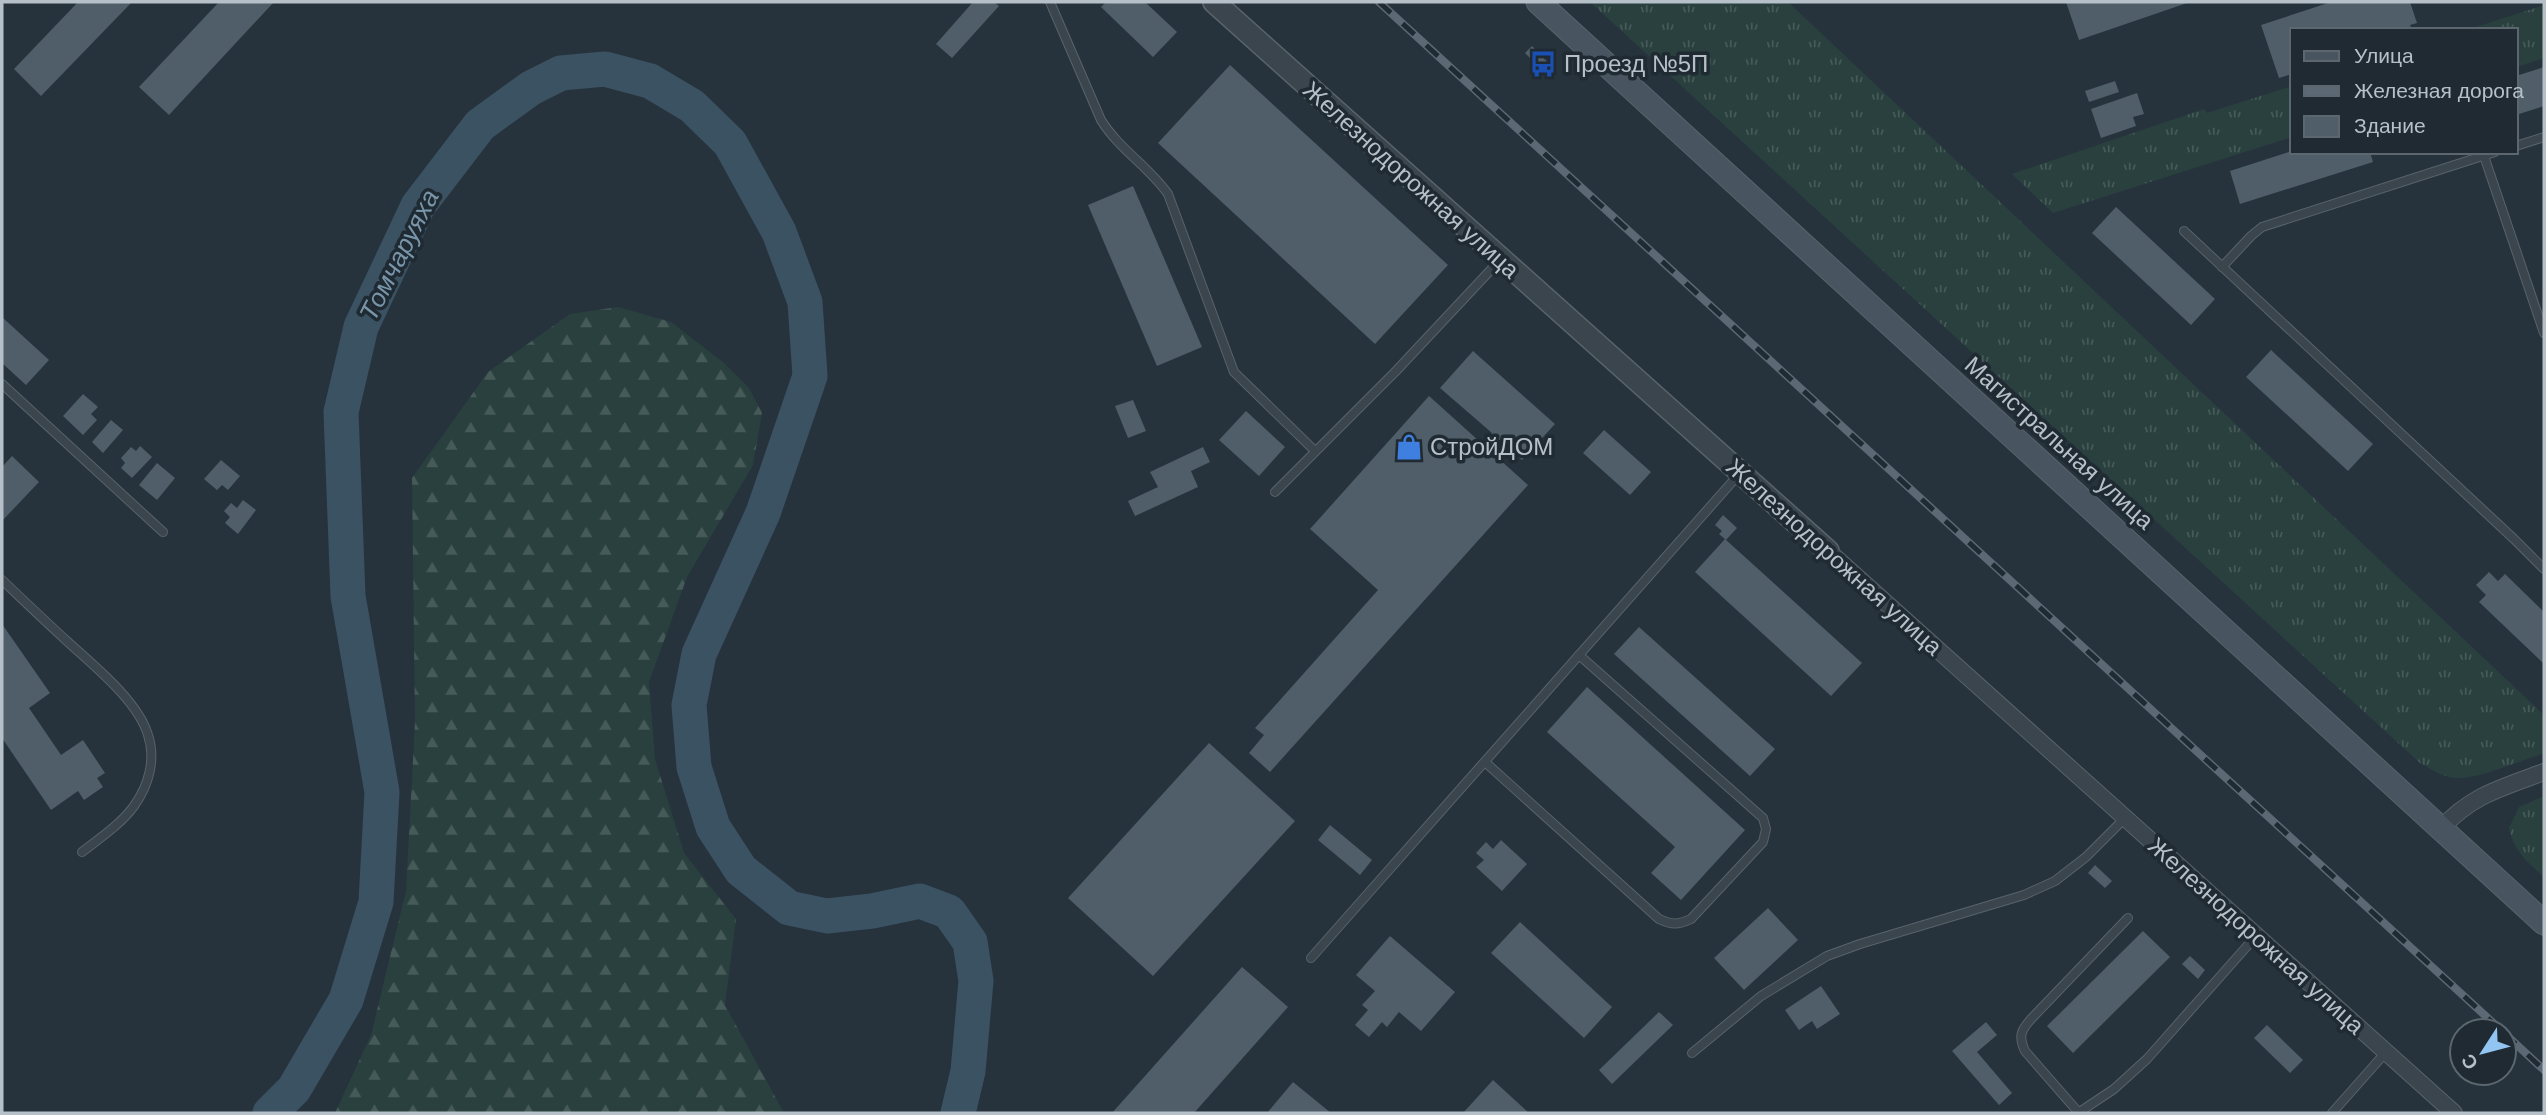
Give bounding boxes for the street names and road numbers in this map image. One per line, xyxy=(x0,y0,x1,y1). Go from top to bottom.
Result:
street label: Железнодорожная улица xyxy=(1298,76,1525,284)
street label: Магистральная улица xyxy=(1960,351,2160,535)
street label: Железнодорожная улица xyxy=(1721,453,1948,661)
street label: Железнодорожная улица xyxy=(2143,832,2370,1040)

